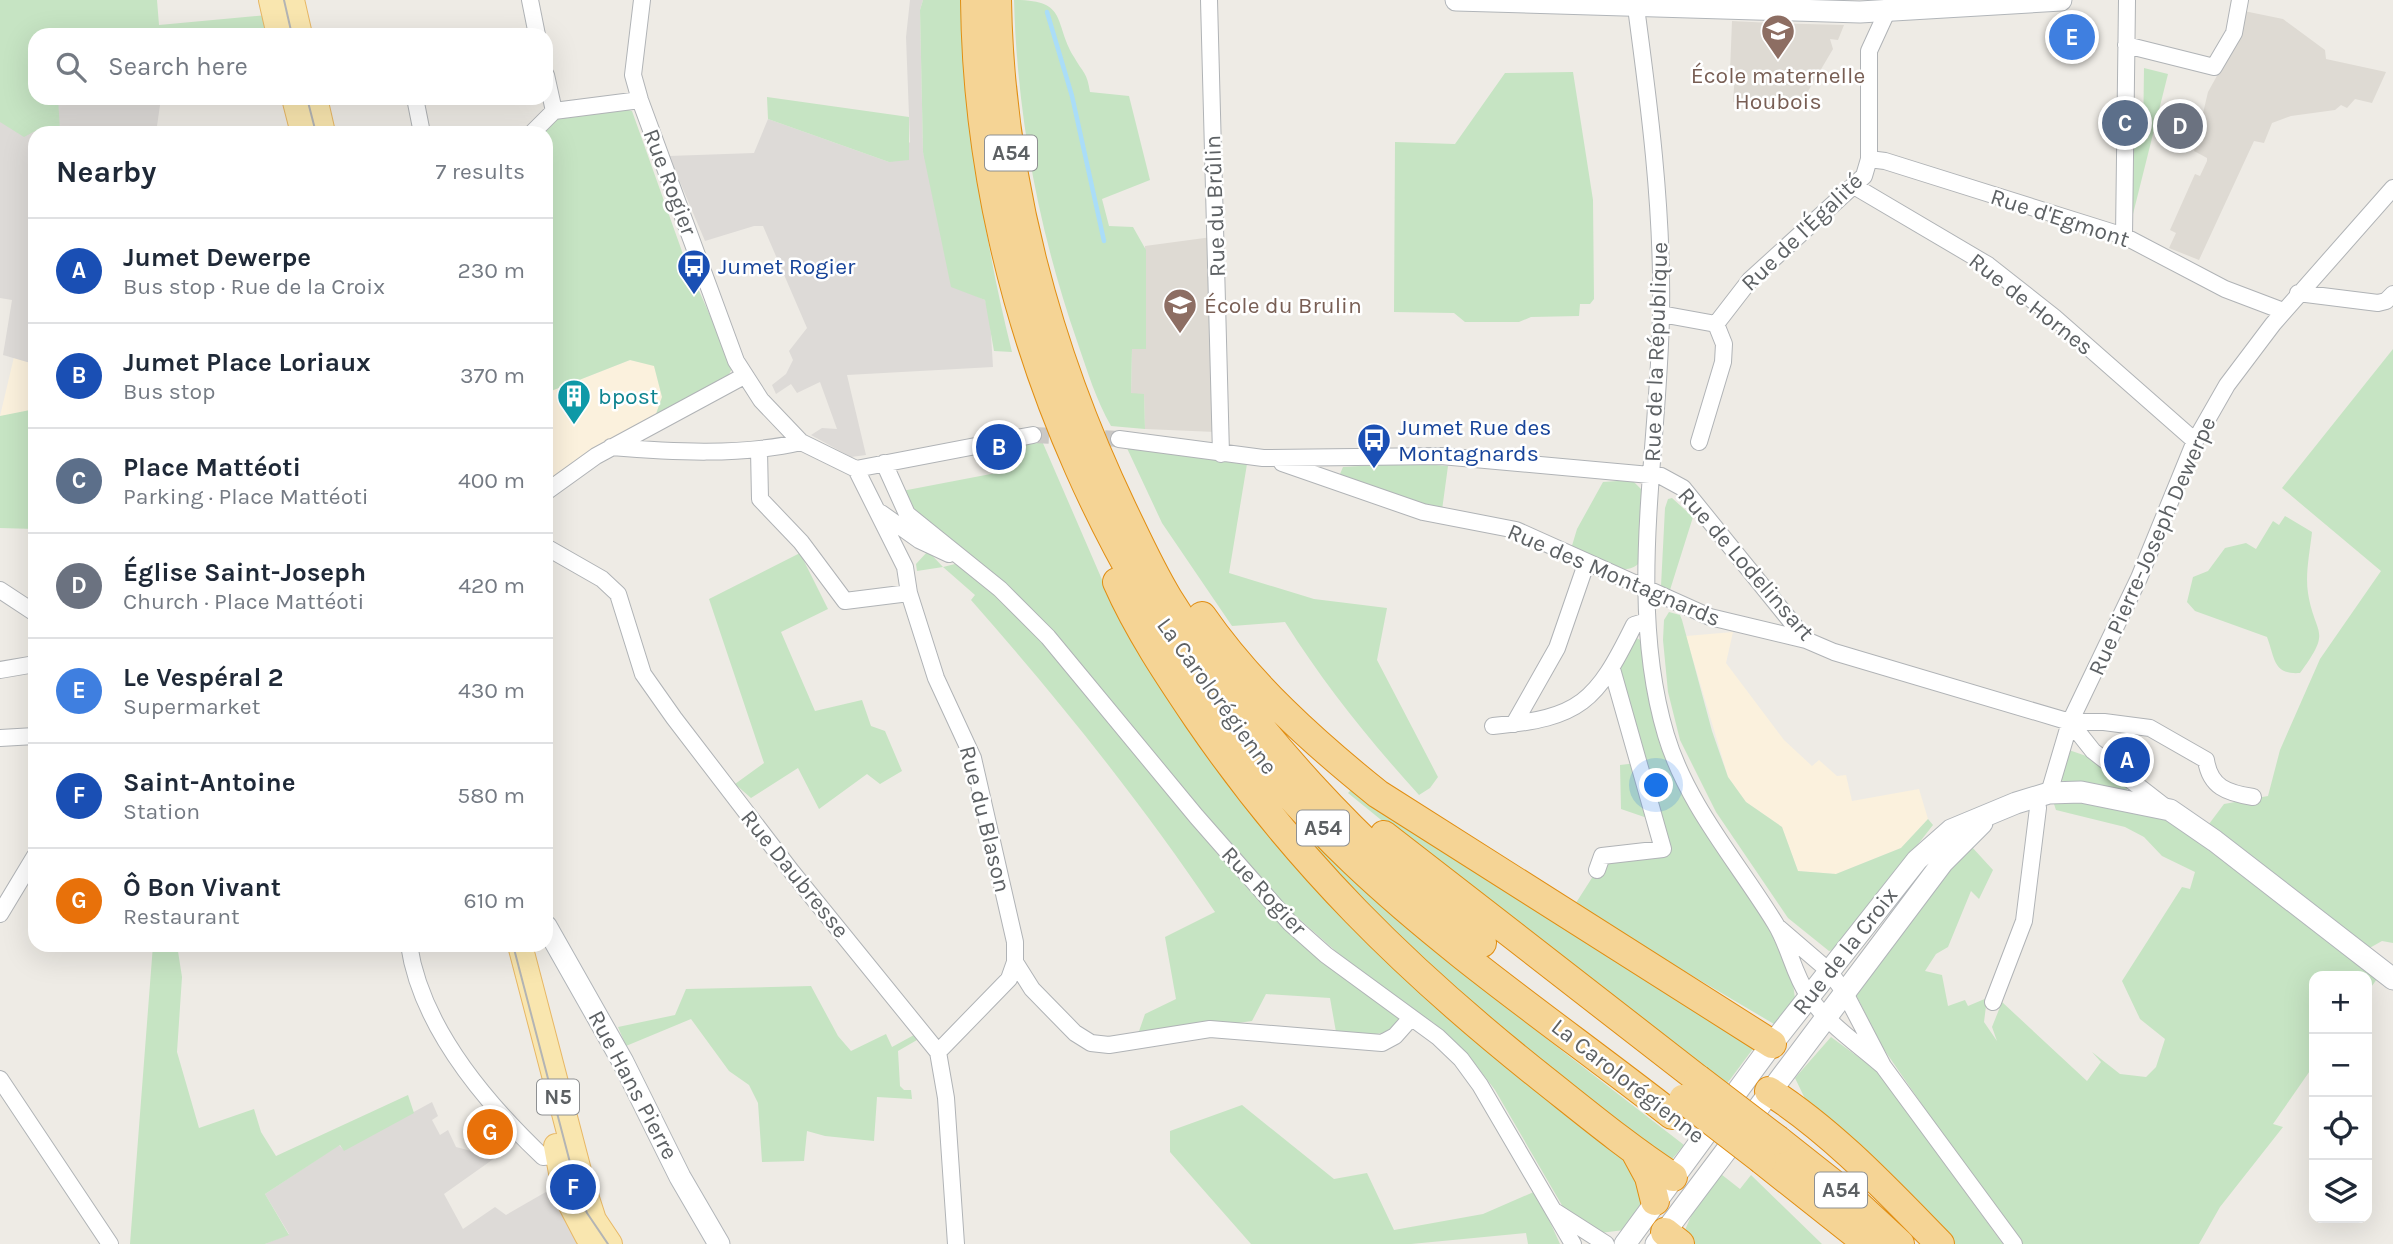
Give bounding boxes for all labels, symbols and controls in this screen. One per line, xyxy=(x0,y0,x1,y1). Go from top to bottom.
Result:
pin: E xyxy=(2049,11,2095,63)
school or university icon: École maternelle Houbois xyxy=(1759,12,1797,61)
search box xyxy=(28,28,553,105)
icon: search xyxy=(52,48,90,86)
text: Search here xyxy=(108,51,248,82)
place label: École maternelle Houbois xyxy=(1691,62,1865,115)
pin: C xyxy=(2102,97,2148,149)
pin: D xyxy=(2157,100,2203,152)
street label: Rue Rogier xyxy=(637,125,703,240)
street label: Rue du Brûlin xyxy=(1199,135,1231,277)
road number: A54 xyxy=(985,136,1037,170)
text: Nearby xyxy=(56,154,156,190)
text: 7 results xyxy=(435,158,525,185)
street label: Rue de l'Égalité xyxy=(1736,167,1868,297)
street label: Rue d'Egmont xyxy=(1987,183,2133,253)
text: Jumet Dewerpe xyxy=(123,242,311,273)
street label: Rue de la République xyxy=(1639,242,1673,462)
bus stop icon: Jumet Rogier xyxy=(675,247,713,296)
street label: Rue de Hornes xyxy=(1963,247,2099,361)
place label: Jumet Rogier xyxy=(718,253,856,280)
text: A xyxy=(72,257,86,284)
text: 230 m xyxy=(457,257,525,284)
text: Bus stop · Rue de la Croix xyxy=(123,273,385,300)
school or university icon: École du Brulin xyxy=(1161,286,1199,335)
place label: École du Brulin xyxy=(1204,292,1362,319)
text: Jumet Place Loriaux xyxy=(123,347,371,378)
text: B xyxy=(72,362,86,389)
text: 370 m xyxy=(460,362,525,389)
building icon: bpost xyxy=(555,377,593,426)
text: Bus stop xyxy=(123,378,216,405)
place label: bpost xyxy=(598,383,659,410)
street label: Rue Pierre-Joseph Dewerpe xyxy=(2083,412,2221,680)
place label: Jumet Rue des Montagnards xyxy=(1398,414,1551,467)
pin: B xyxy=(976,421,1022,473)
bus stop icon: Jumet Rue des Montagnards xyxy=(1355,421,1393,470)
text: Place Mattéoti xyxy=(123,452,301,483)
text: C xyxy=(72,467,86,494)
text: 400 m xyxy=(458,467,525,494)
street label: Rue de Lodelinsart xyxy=(1672,482,1820,646)
text: Parking · Place Mattéoti xyxy=(123,483,369,510)
street label: Rue des Montagnards xyxy=(1503,518,1725,632)
text: Église Saint-Joseph xyxy=(123,557,366,588)
text: D xyxy=(71,572,87,599)
text: 420 m xyxy=(458,572,525,599)
text: Church · Place Mattéoti xyxy=(123,588,364,615)
street label: La Carolorégienne xyxy=(1151,612,1283,780)
text: Le Vespéral 2 xyxy=(123,662,284,693)
text: E xyxy=(72,677,86,704)
text: 430 m xyxy=(458,677,525,704)
text: Supermarket xyxy=(123,693,260,720)
pin: A xyxy=(2104,734,2150,786)
street label: Rue du Blason xyxy=(954,743,1016,895)
text: Saint-Antoine xyxy=(123,767,295,798)
your location xyxy=(1639,768,1673,802)
text: F xyxy=(73,782,85,809)
text: 580 m xyxy=(457,782,525,809)
text: Station xyxy=(123,798,200,825)
street label: Rue Daubresse xyxy=(735,805,855,943)
road number: A54 xyxy=(1297,810,1349,846)
street label: Rue Rogier xyxy=(1216,841,1313,942)
text: Ô Bon Vivant xyxy=(123,872,281,903)
street label: Rue de la Croix xyxy=(1787,882,1903,1020)
text: G xyxy=(71,887,87,914)
text: 610 m xyxy=(464,887,525,914)
text: Restaurant xyxy=(123,903,240,930)
map controls xyxy=(2309,971,2372,1223)
button: + xyxy=(2309,971,2372,1034)
street label: Rue Hans Pierre xyxy=(582,1006,684,1164)
street label: La Carolorégienne xyxy=(1546,1013,1710,1149)
button: − xyxy=(2309,1034,2372,1097)
road number: N5 xyxy=(537,1080,579,1114)
button: locate xyxy=(2309,1097,2372,1160)
pin: G xyxy=(467,1106,513,1158)
button: layers xyxy=(2309,1160,2372,1223)
pin: F xyxy=(550,1161,596,1213)
road number: A54 xyxy=(1815,1172,1867,1208)

